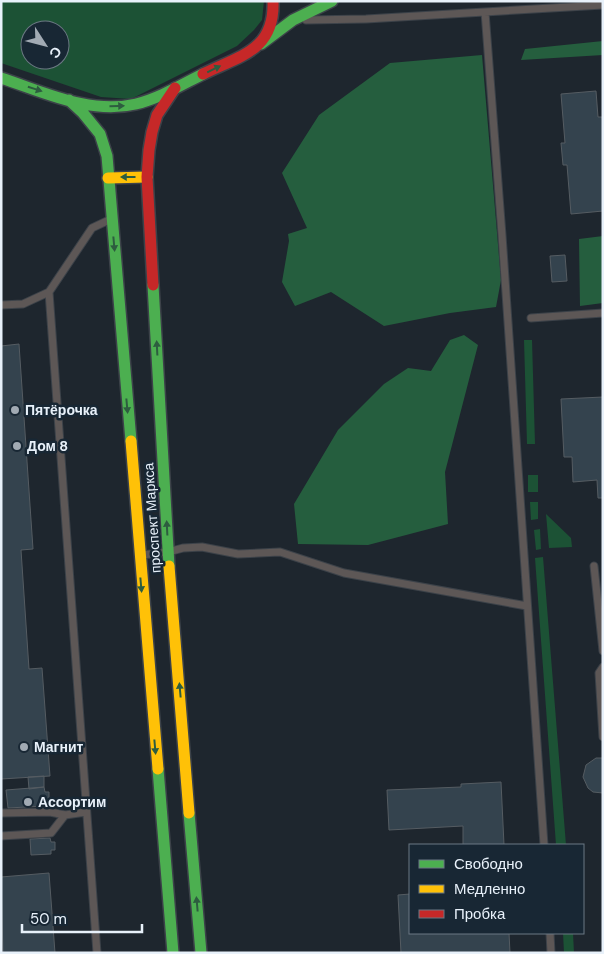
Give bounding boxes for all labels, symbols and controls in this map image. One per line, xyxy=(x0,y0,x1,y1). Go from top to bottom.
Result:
north arrow xyxy=(20,20,70,70)
text: С xyxy=(45,43,66,62)
one-way arrow xyxy=(207,65,221,73)
one-way arrow xyxy=(28,85,43,93)
one-way arrow xyxy=(109,102,125,110)
one-way arrow xyxy=(119,173,135,181)
one-way arrow xyxy=(110,236,118,252)
one-way arrow xyxy=(152,340,160,356)
one-way arrow xyxy=(123,398,131,414)
place label: Пятёрочка xyxy=(25,401,98,419)
marker: Пятёрочка xyxy=(9,404,21,416)
place label: Дом 8 xyxy=(27,437,68,455)
marker: Дом 8 xyxy=(11,440,23,452)
street label: проспект Маркса xyxy=(139,462,165,574)
one-way arrow xyxy=(163,520,171,536)
one-way arrow xyxy=(138,577,146,593)
one-way arrow xyxy=(175,682,183,698)
place label: Магнит xyxy=(34,738,84,756)
one-way arrow xyxy=(151,739,159,755)
marker: Магнит xyxy=(18,741,30,753)
place label: Ассортим xyxy=(38,793,106,811)
marker: Ассортим xyxy=(22,796,34,808)
legend xyxy=(409,844,584,934)
text: Свободно xyxy=(454,854,523,874)
text: Медленно xyxy=(454,879,525,899)
one-way arrow xyxy=(193,896,201,912)
scale bar xyxy=(22,902,142,934)
text: Пробка xyxy=(454,904,506,924)
text: 50 m xyxy=(30,909,67,929)

